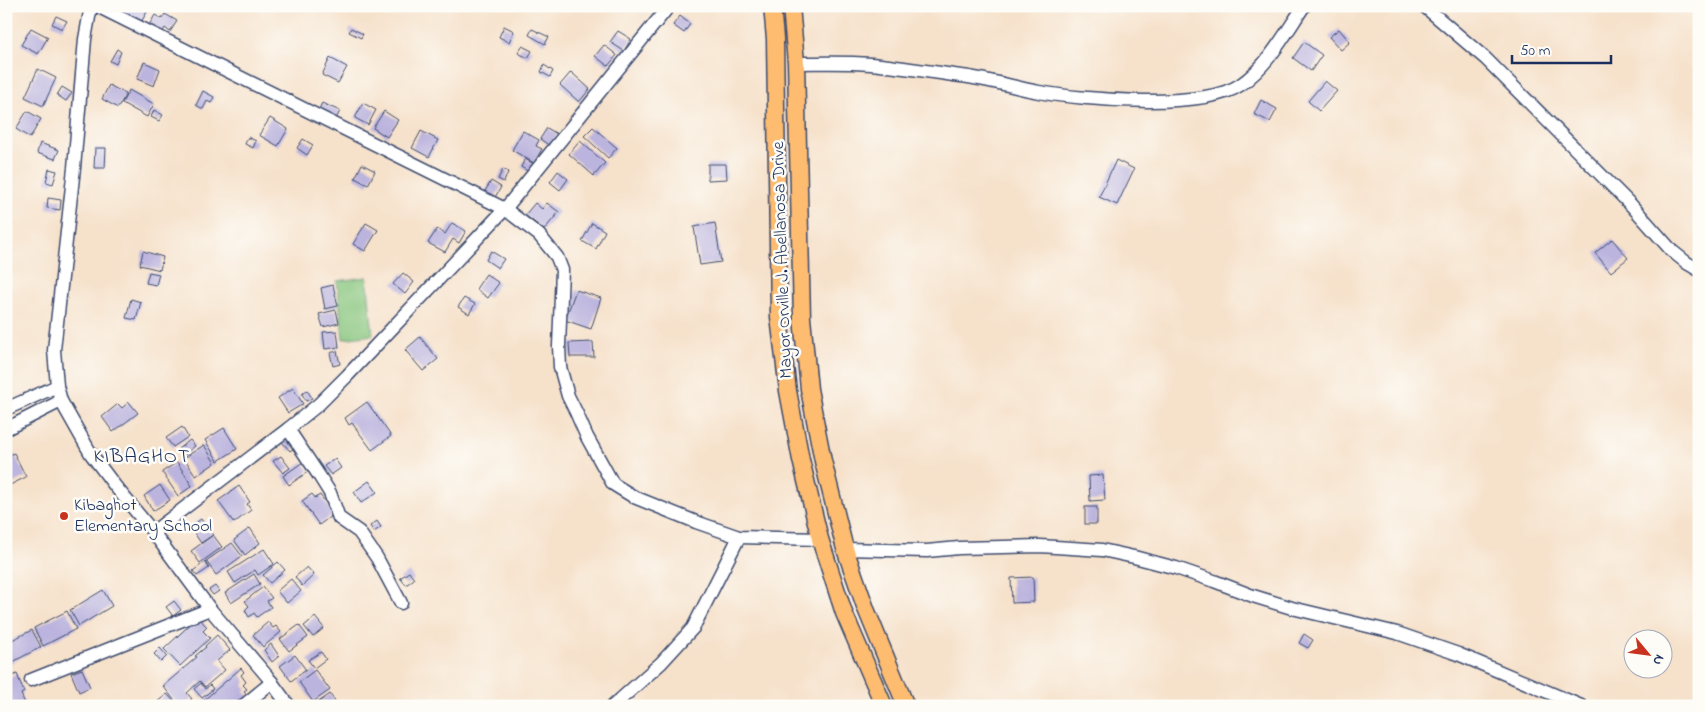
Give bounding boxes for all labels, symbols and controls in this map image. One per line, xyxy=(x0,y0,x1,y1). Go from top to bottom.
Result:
scale bar xyxy=(1512,32,1611,64)
text: 50 m xyxy=(1520,40,1551,62)
street label: Mayor Orville J. Abellanosa Drive xyxy=(766,140,800,379)
district label: KIBAGHOT xyxy=(94,443,190,472)
place label: Kibaghot Elementary School xyxy=(74,493,212,540)
marker: Kibaghot Elementary School xyxy=(58,510,70,522)
north arrow xyxy=(1622,630,1672,680)
text: N xyxy=(1647,650,1670,669)

